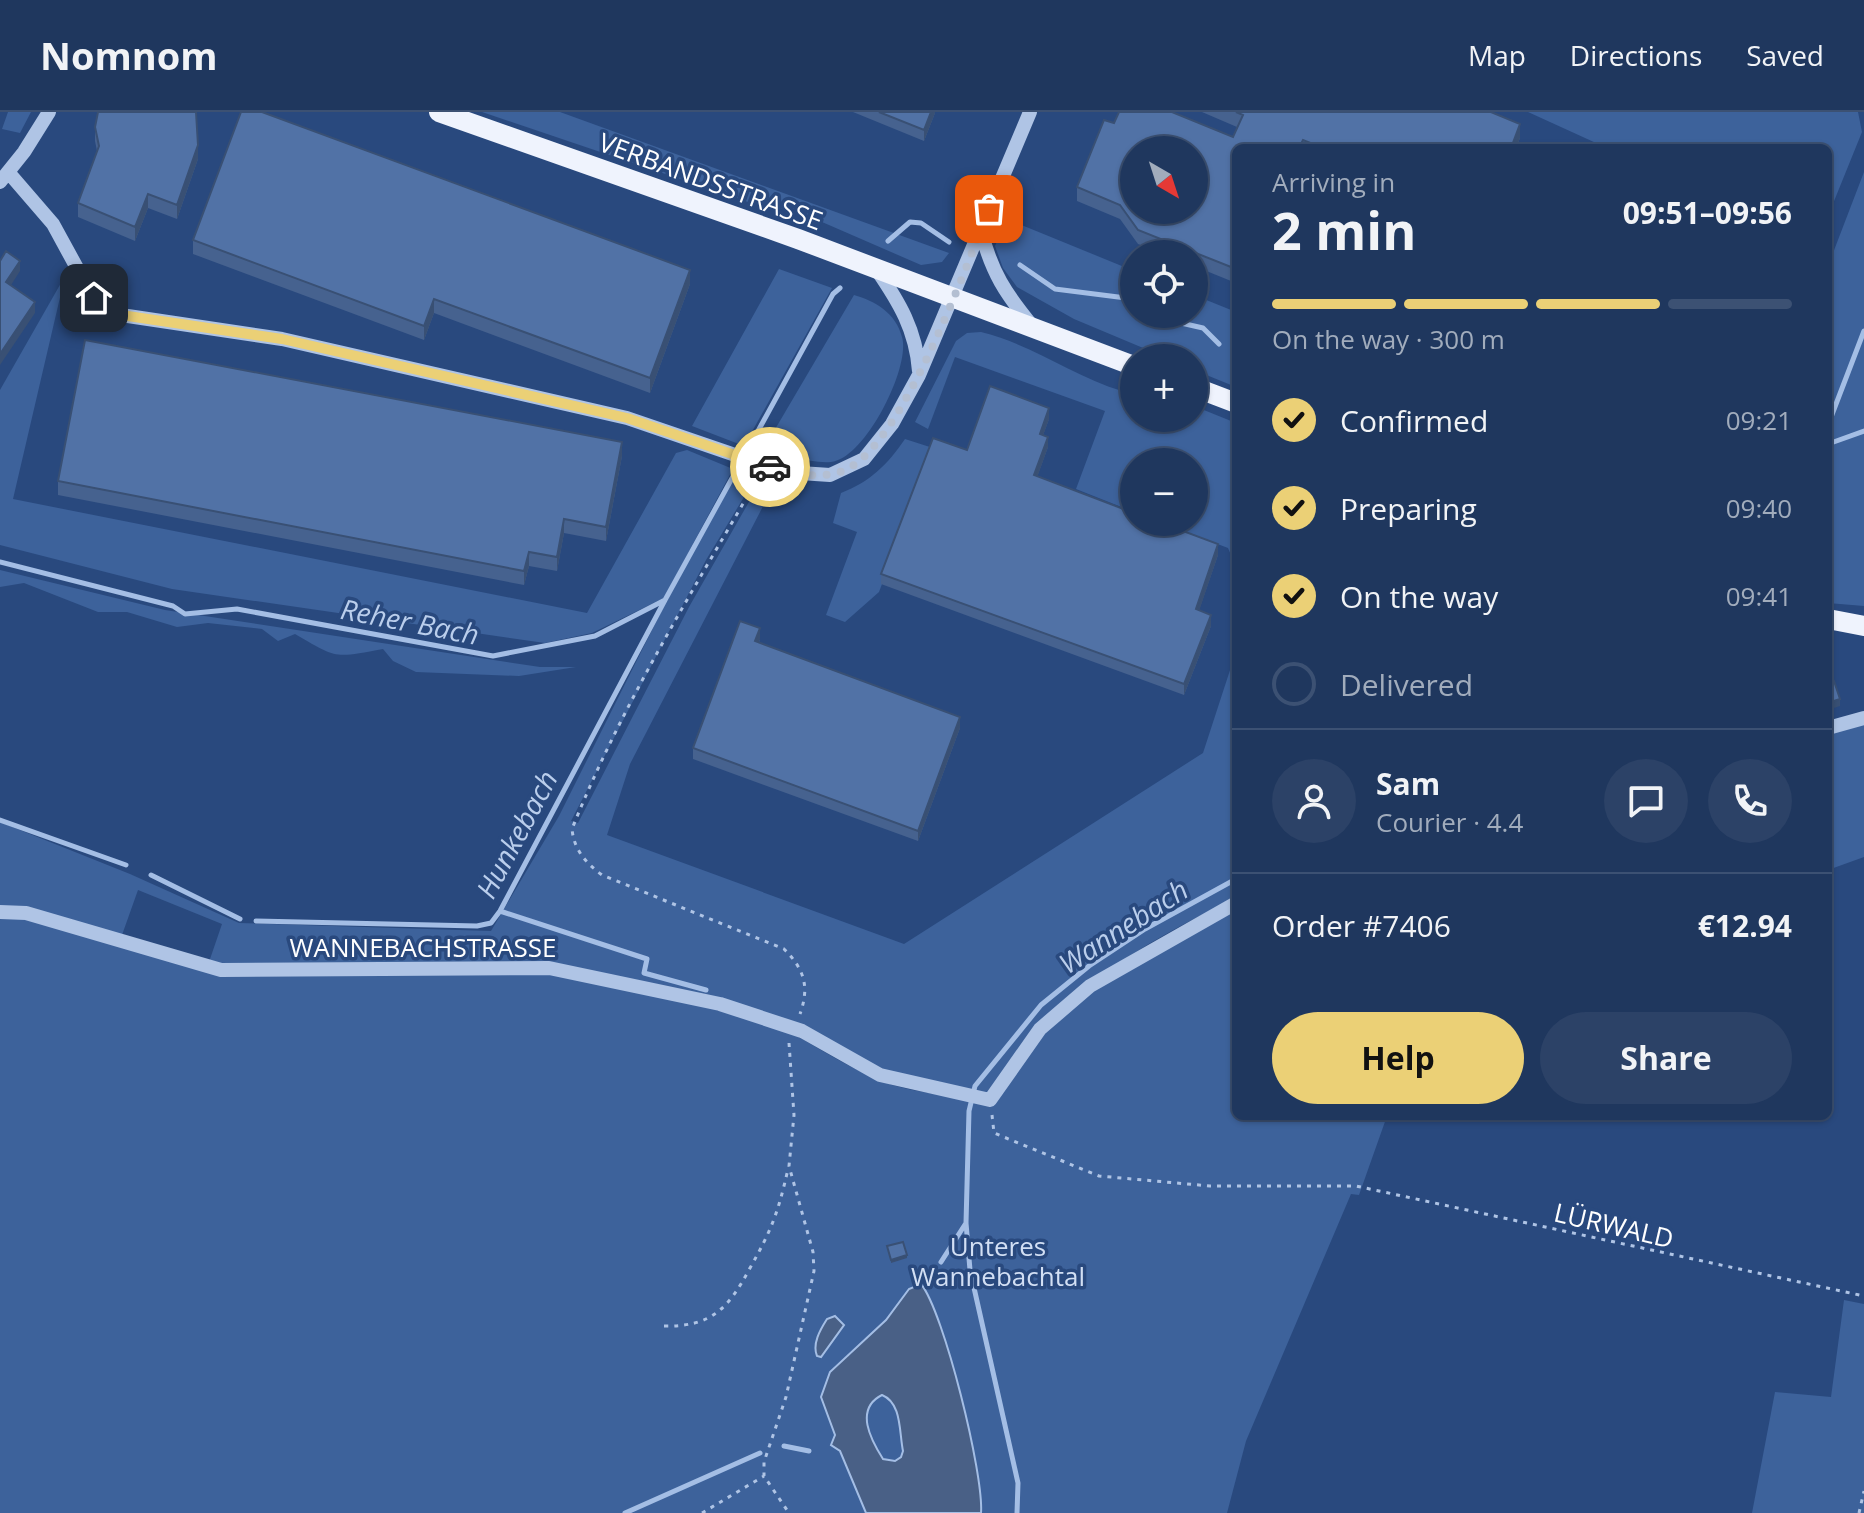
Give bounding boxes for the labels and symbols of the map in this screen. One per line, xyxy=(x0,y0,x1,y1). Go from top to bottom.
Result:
street label: VERBANDSSTRASSE xyxy=(594,124,828,238)
north arrow xyxy=(1120,136,1208,224)
pin xyxy=(955,175,1023,243)
pin xyxy=(60,264,128,332)
courier xyxy=(730,427,810,507)
water label: Reher Bach xyxy=(338,589,482,653)
water label: Hunkebach xyxy=(466,763,566,905)
water label: Wannebach xyxy=(1051,870,1195,982)
street label: WANNEBACHSTRASSE xyxy=(290,929,556,965)
street label: LÜRWALD xyxy=(1551,1194,1677,1256)
park label: Unteres Wannebachtal xyxy=(911,1228,1085,1294)

